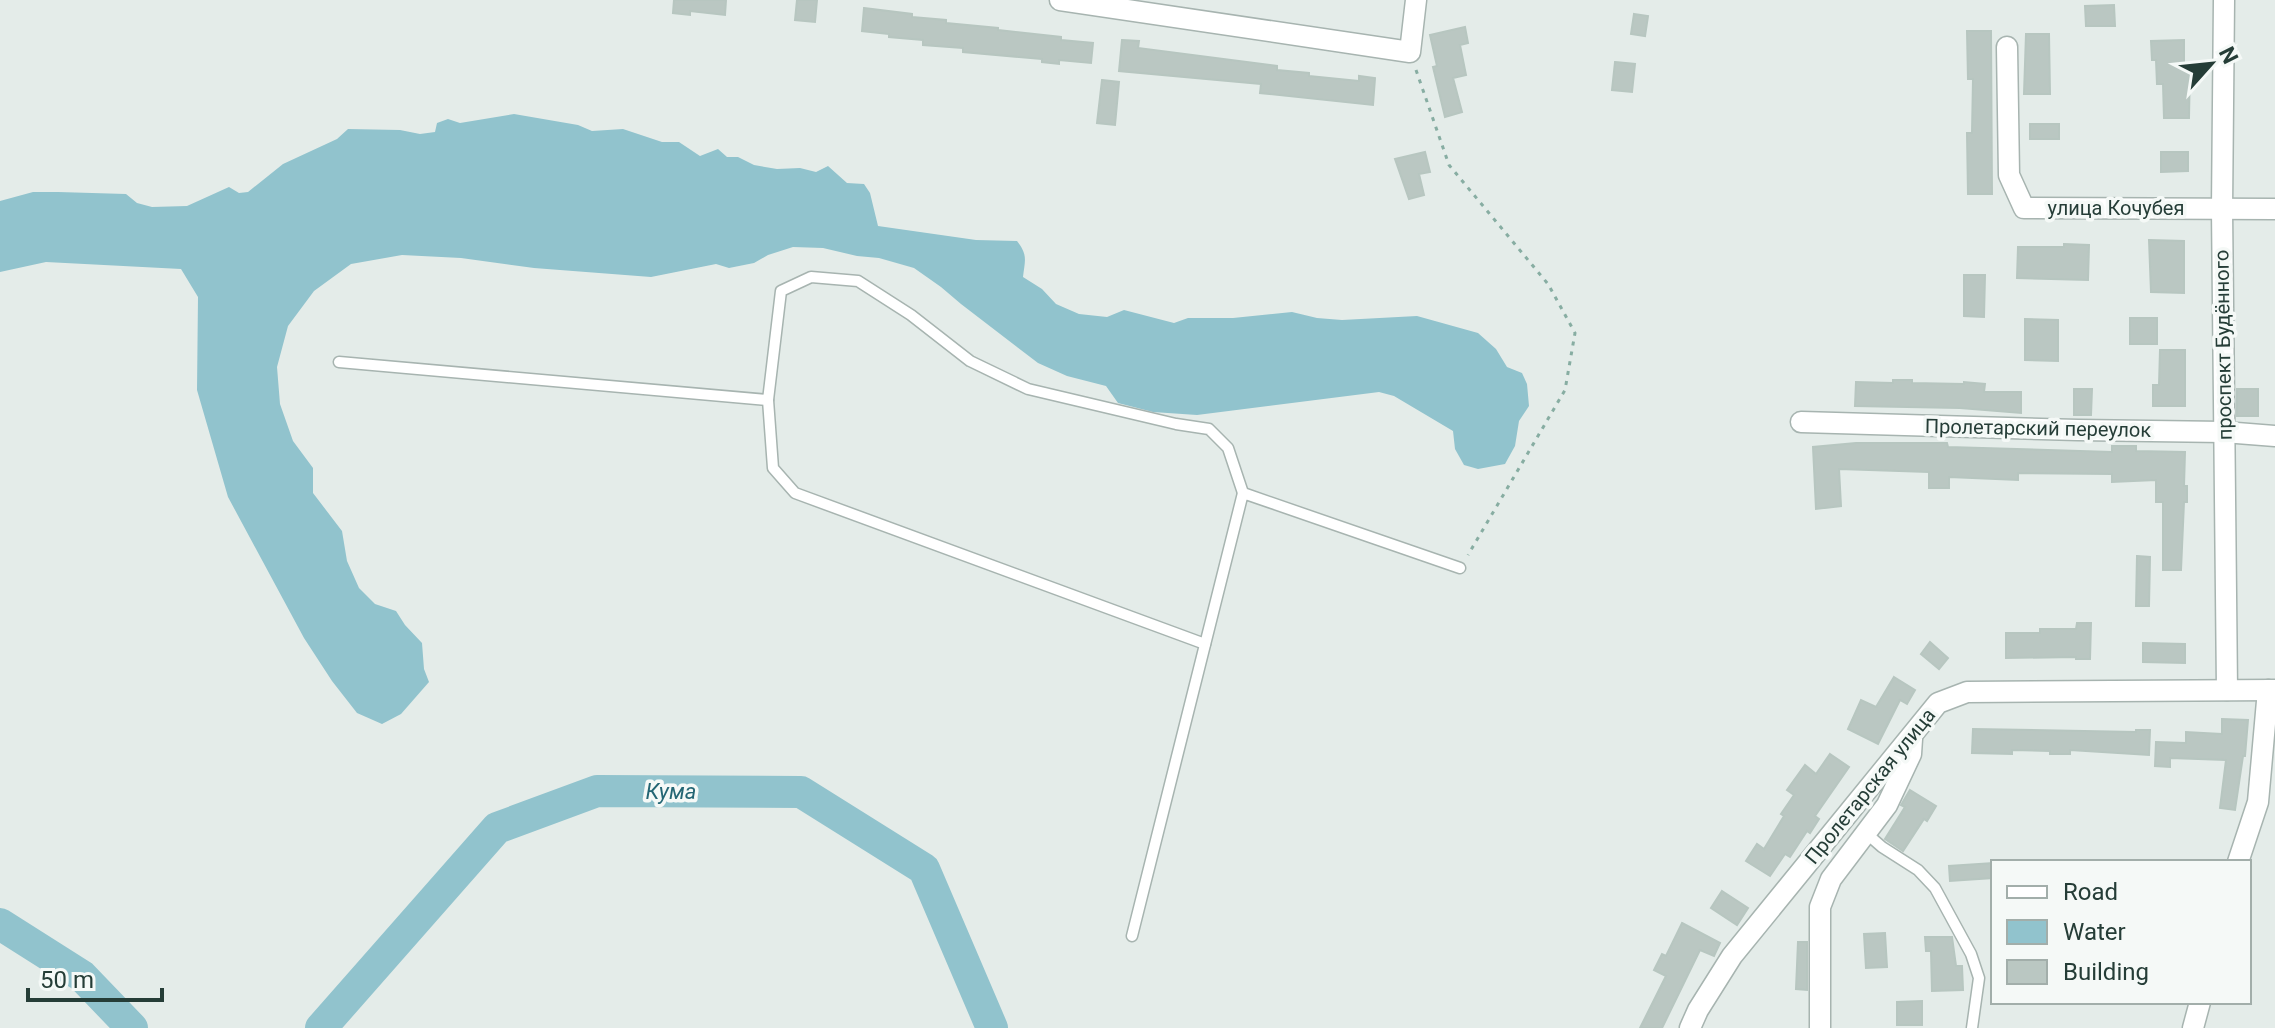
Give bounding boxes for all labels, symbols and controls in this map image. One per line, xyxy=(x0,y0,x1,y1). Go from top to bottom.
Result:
north arrow xyxy=(2171,24,2251,104)
text: N xyxy=(2214,43,2243,68)
street label: улица Кочубея xyxy=(2048,196,2184,220)
street label: проспект Будённого xyxy=(2209,250,2237,440)
street label: Пролетарский переулок xyxy=(1925,414,2152,442)
street label: Пролетарская улица xyxy=(1800,703,1940,869)
water label: Кума xyxy=(646,779,696,804)
legend xyxy=(1991,860,2251,1004)
text: Road xyxy=(2063,878,2118,906)
text: Water xyxy=(2063,918,2126,946)
scale bar xyxy=(28,952,162,1002)
text: Building xyxy=(2063,958,2149,986)
text: 50 m xyxy=(40,966,94,994)

